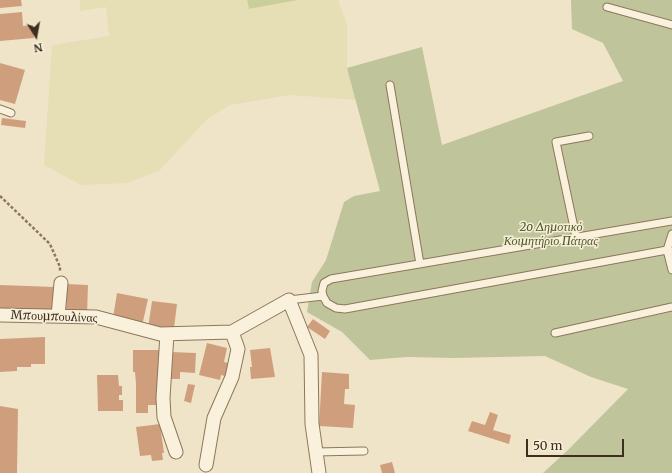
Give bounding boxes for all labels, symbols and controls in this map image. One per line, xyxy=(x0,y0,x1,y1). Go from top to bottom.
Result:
north arrow xyxy=(16,16,56,56)
text: N xyxy=(33,40,44,55)
park label: 2o Δημοτικό Κοιμητήριο Πάτρας xyxy=(504,221,598,249)
street label: Μπουμπουλίνας xyxy=(10,308,98,326)
scale bar xyxy=(528,431,626,457)
text: 50 m xyxy=(533,438,562,453)

